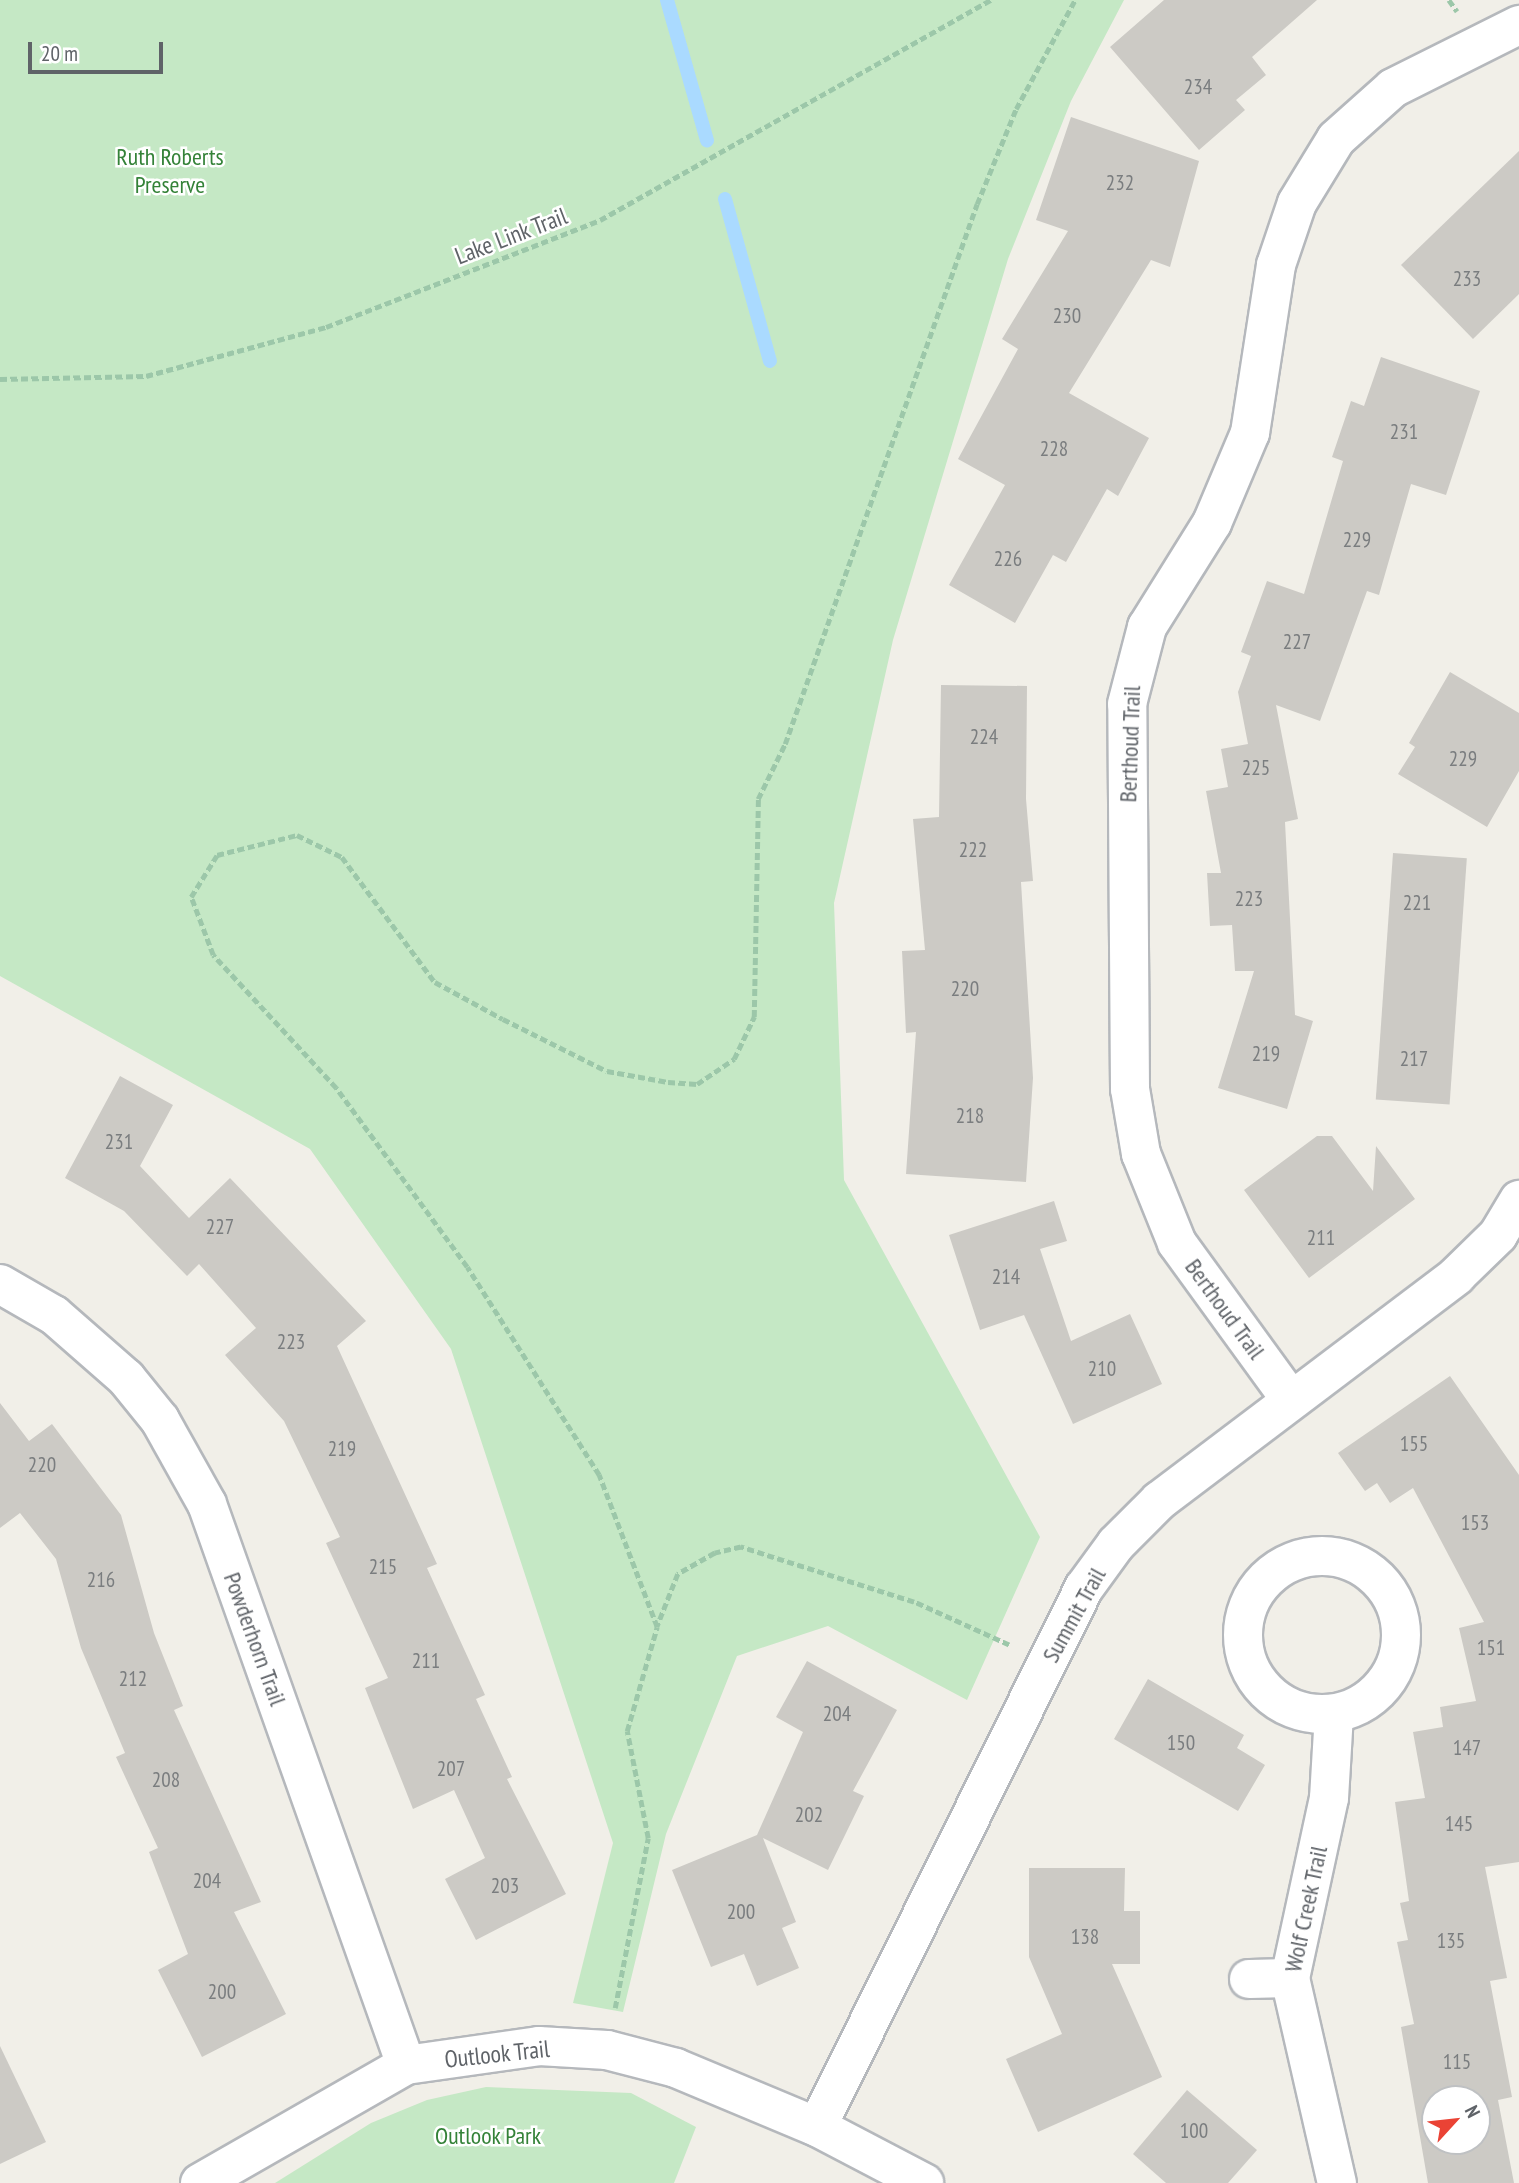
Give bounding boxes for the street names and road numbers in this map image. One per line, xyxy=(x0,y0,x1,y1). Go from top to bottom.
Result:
street label: Lake Link Trail xyxy=(450,201,572,271)
street label: Berthoud Trail xyxy=(1114,685,1146,803)
street label: Berthoud Trail xyxy=(1179,1253,1271,1365)
street label: Summit Trail xyxy=(1036,1562,1112,1668)
street label: Powderhorn Trail xyxy=(218,1568,292,1710)
street label: Wolf Creek Trail xyxy=(1278,1843,1334,1975)
street label: Outlook Trail xyxy=(442,2034,552,2074)

